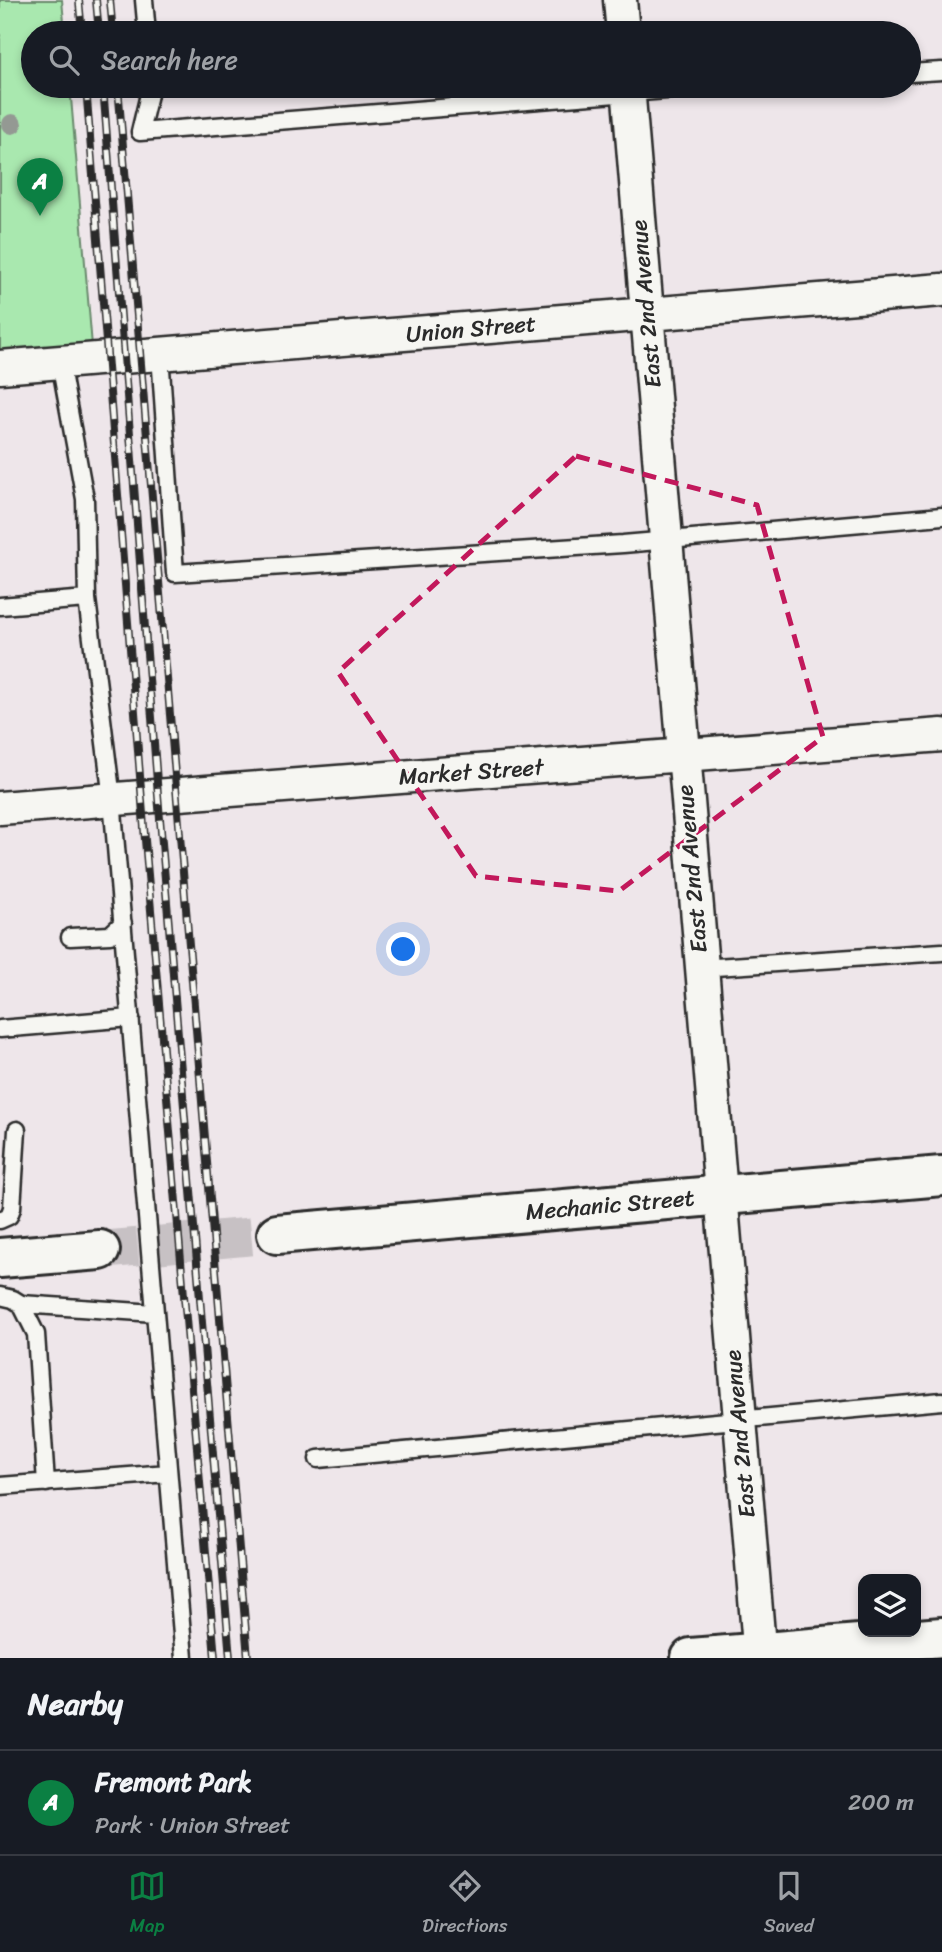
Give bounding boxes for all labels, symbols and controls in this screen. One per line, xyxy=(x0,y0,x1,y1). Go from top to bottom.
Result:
search box xyxy=(21,21,921,98)
text: Search here xyxy=(101,37,238,83)
icon: search xyxy=(45,41,83,79)
pin: A xyxy=(17,158,63,216)
street label: East 2nd Avenue xyxy=(618,218,674,390)
street label: Union Street xyxy=(404,303,538,355)
street label: Market Street xyxy=(397,746,547,798)
street label: East 2nd Avenue xyxy=(664,783,720,955)
your location xyxy=(386,932,420,966)
street label: Mechanic Street xyxy=(524,1177,696,1233)
street label: East 2nd Avenue xyxy=(712,1348,768,1520)
map controls xyxy=(858,1574,921,1637)
button: layers xyxy=(858,1574,921,1637)
text: Nearby xyxy=(28,1677,123,1731)
text: Fremont Park xyxy=(95,1759,252,1805)
text: A xyxy=(43,1782,59,1823)
text: 200 m xyxy=(848,1782,914,1823)
text: Park · Union Street xyxy=(95,1805,290,1846)
tab: Map xyxy=(128,1867,166,1942)
tab: Directions xyxy=(422,1867,508,1942)
tab: Saved xyxy=(764,1867,814,1942)

